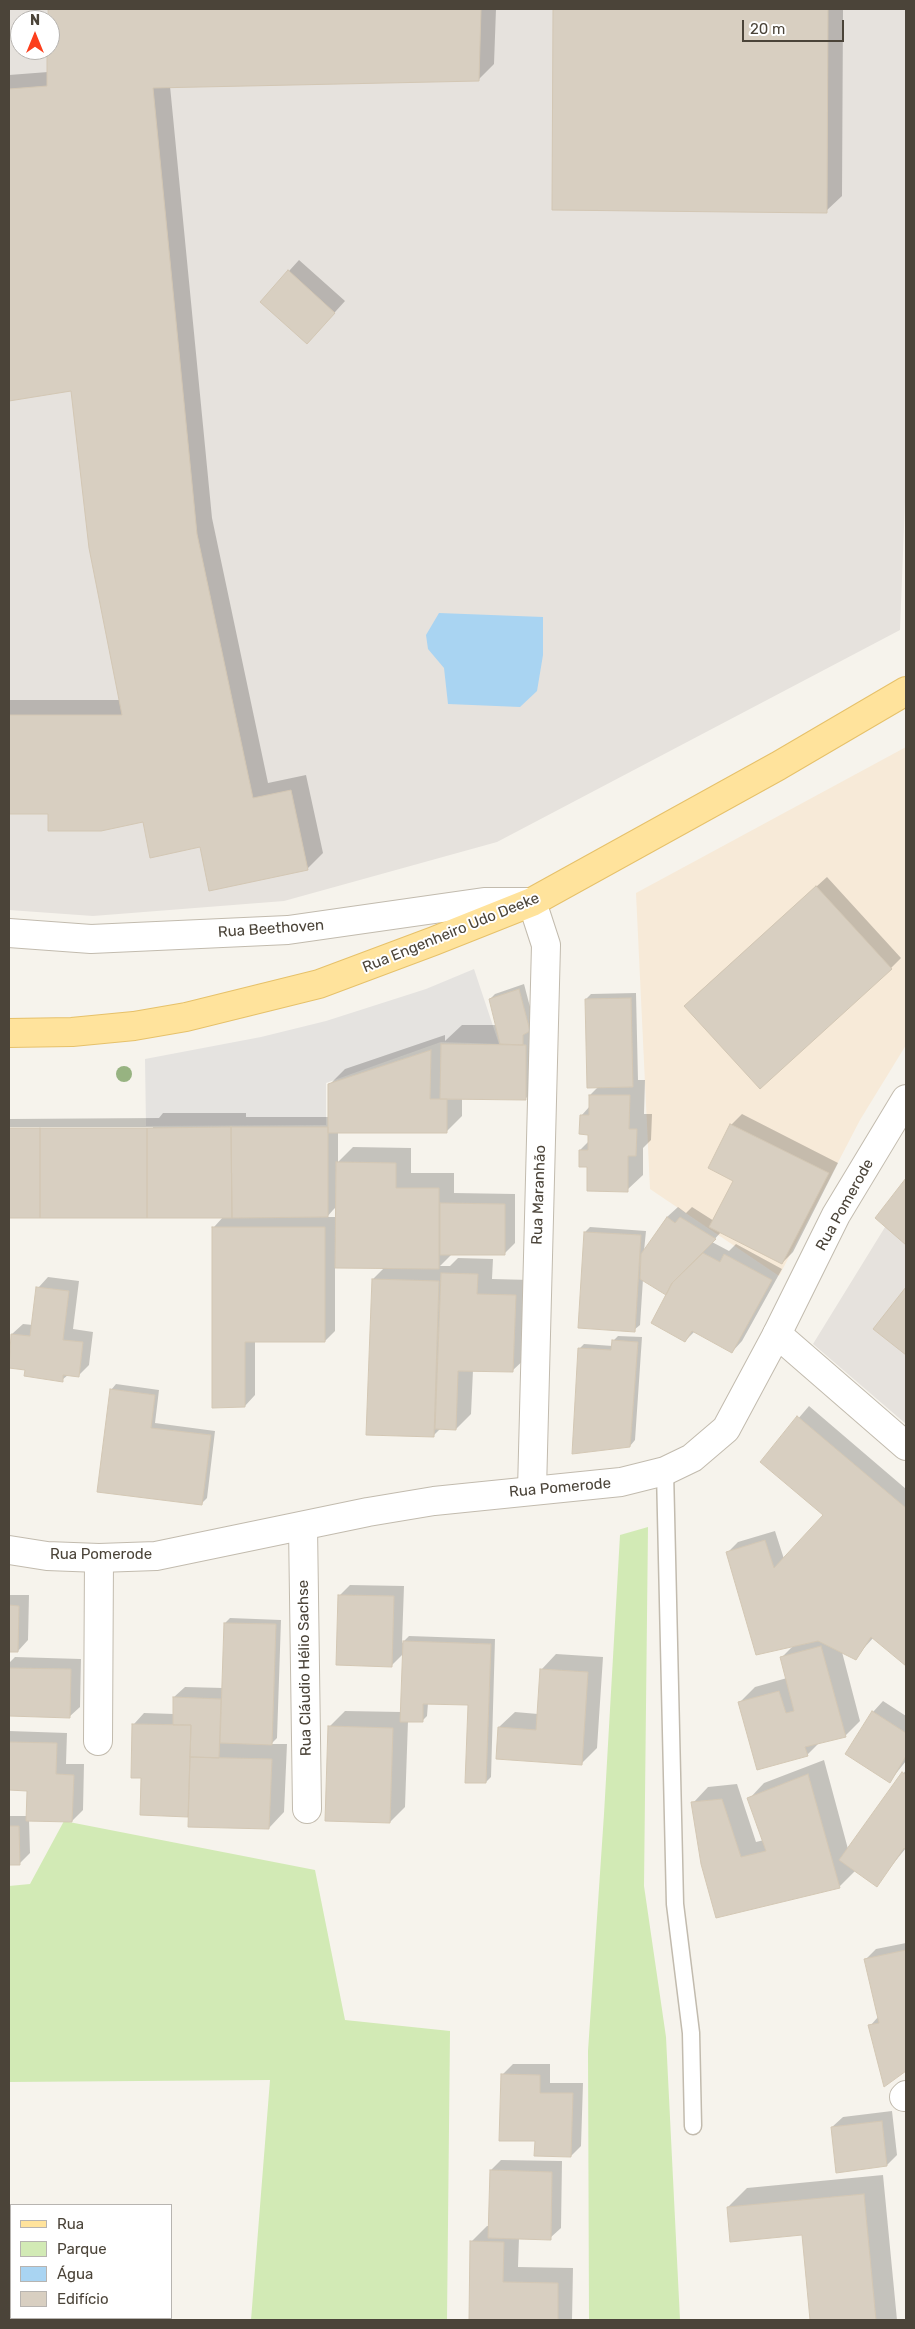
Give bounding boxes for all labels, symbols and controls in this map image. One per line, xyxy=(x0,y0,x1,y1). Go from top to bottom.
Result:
north arrow xyxy=(10,10,60,60)
scale bar xyxy=(745,10,848,42)
text: N xyxy=(30,12,40,29)
text: 20 m xyxy=(750,20,785,38)
street label: Rua Engenheiro Udo Deeke xyxy=(360,889,542,977)
street label: Rua Beethoven xyxy=(217,916,325,942)
street label: Rua Maranhão xyxy=(528,1145,550,1245)
street label: Rua Pomerode xyxy=(812,1156,878,1254)
street label: Rua Pomerode xyxy=(508,1475,612,1501)
street label: Rua Pomerode xyxy=(50,1546,152,1564)
street label: Rua Cláudio Hélio Sachse xyxy=(294,1580,316,1756)
legend xyxy=(10,2204,172,2319)
text: Rua xyxy=(57,2215,84,2233)
text: Parque xyxy=(57,2240,107,2258)
text: Água xyxy=(57,2265,93,2283)
text: Edifício xyxy=(57,2290,109,2308)

